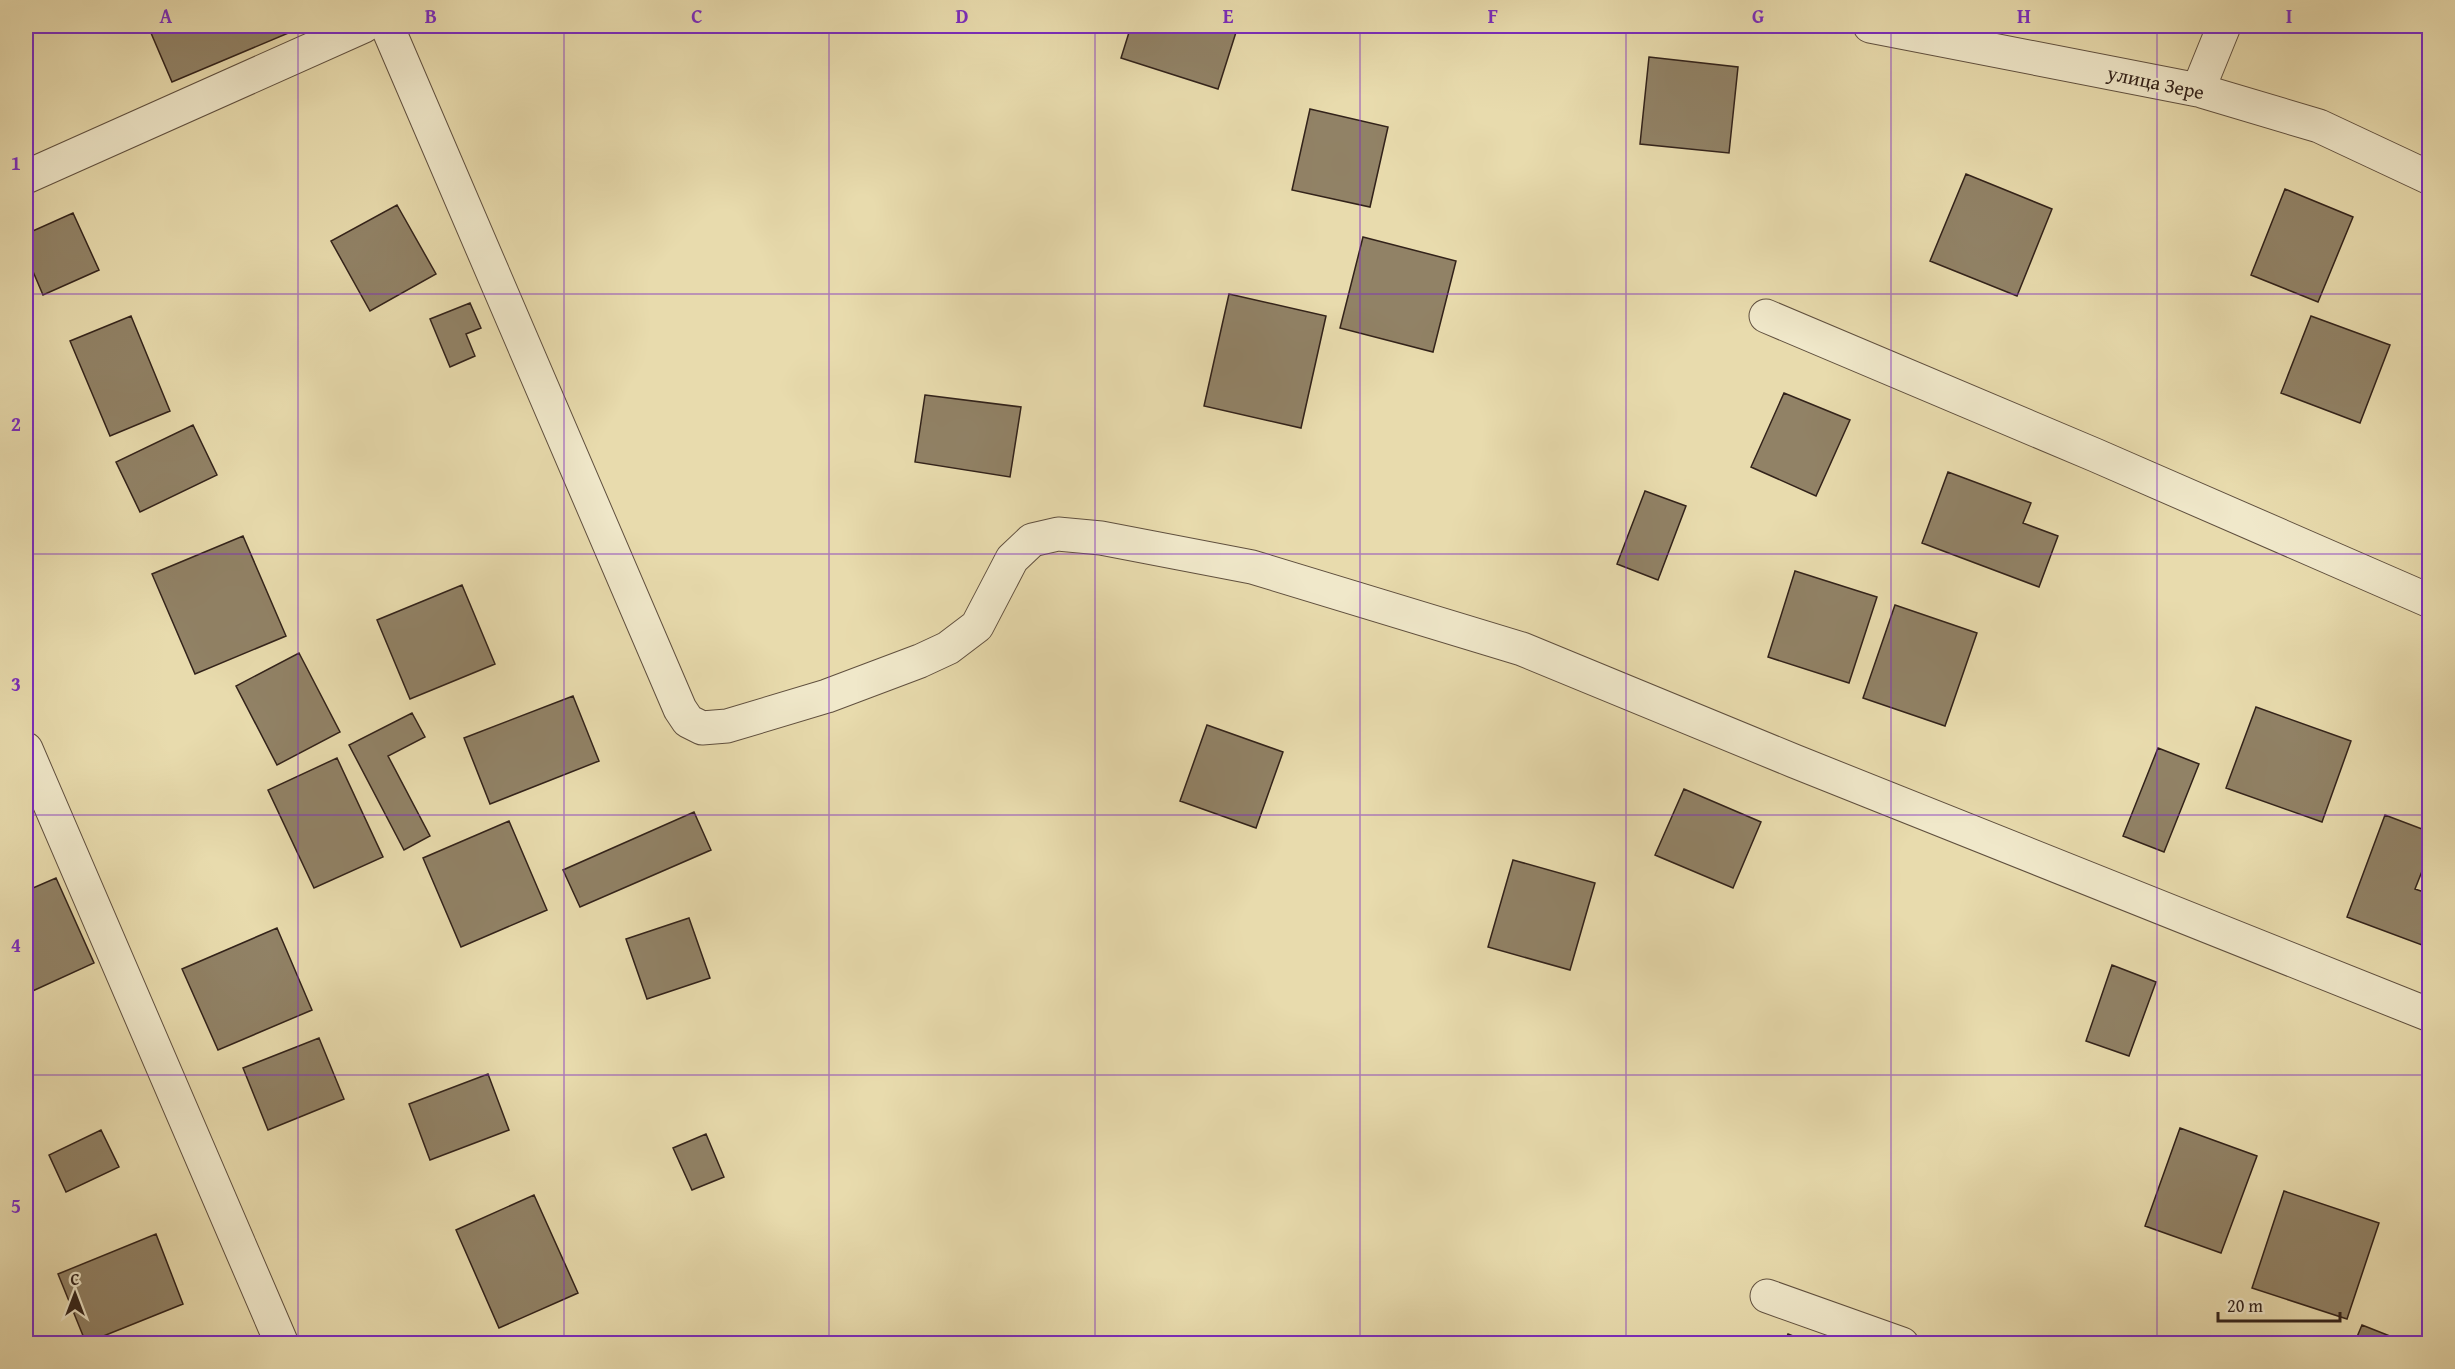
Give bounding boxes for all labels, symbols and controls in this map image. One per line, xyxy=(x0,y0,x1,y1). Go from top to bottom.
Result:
text: A xyxy=(160,1,173,30)
text: B xyxy=(425,1,437,30)
text: C xyxy=(691,1,703,30)
text: D xyxy=(955,1,969,30)
text: E xyxy=(1223,1,1234,30)
text: F xyxy=(1488,1,1498,30)
text: G xyxy=(1752,1,1764,30)
text: H xyxy=(2017,1,2031,30)
text: I xyxy=(2286,1,2292,30)
street label: улица Зере xyxy=(2104,57,2207,106)
text: 1 xyxy=(11,148,21,177)
text: 2 xyxy=(11,409,21,438)
text: 3 xyxy=(11,669,21,698)
text: 4 xyxy=(11,930,21,959)
text: 5 xyxy=(11,1191,21,1220)
north arrow xyxy=(45,1264,105,1324)
text: С xyxy=(70,1267,80,1291)
scale bar xyxy=(2218,1285,2340,1323)
text: 20 m xyxy=(2227,1292,2263,1319)

